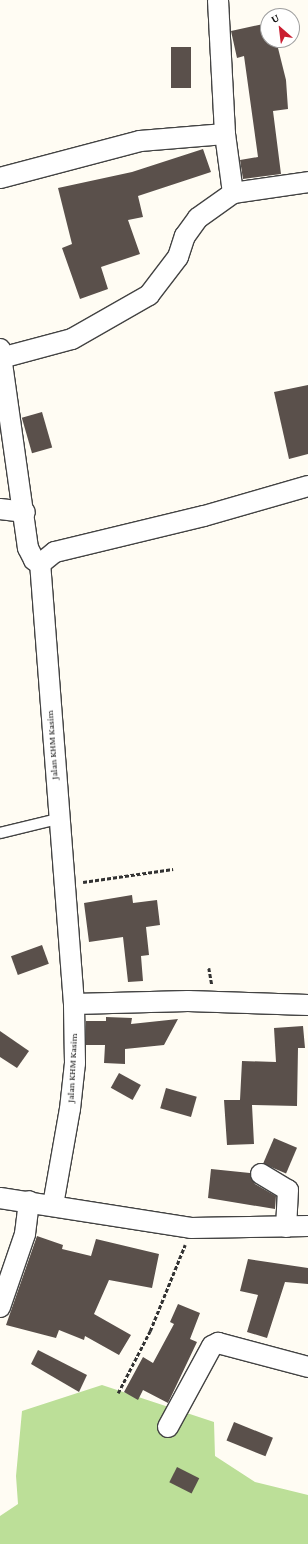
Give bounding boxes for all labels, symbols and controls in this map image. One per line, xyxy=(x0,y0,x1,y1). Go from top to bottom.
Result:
north arrow xyxy=(260,8,300,48)
text: U xyxy=(269,11,281,25)
street label: Jalan KHM Kasim xyxy=(44,710,60,780)
street label: Jalan KHM Kasim xyxy=(64,1033,80,1103)

